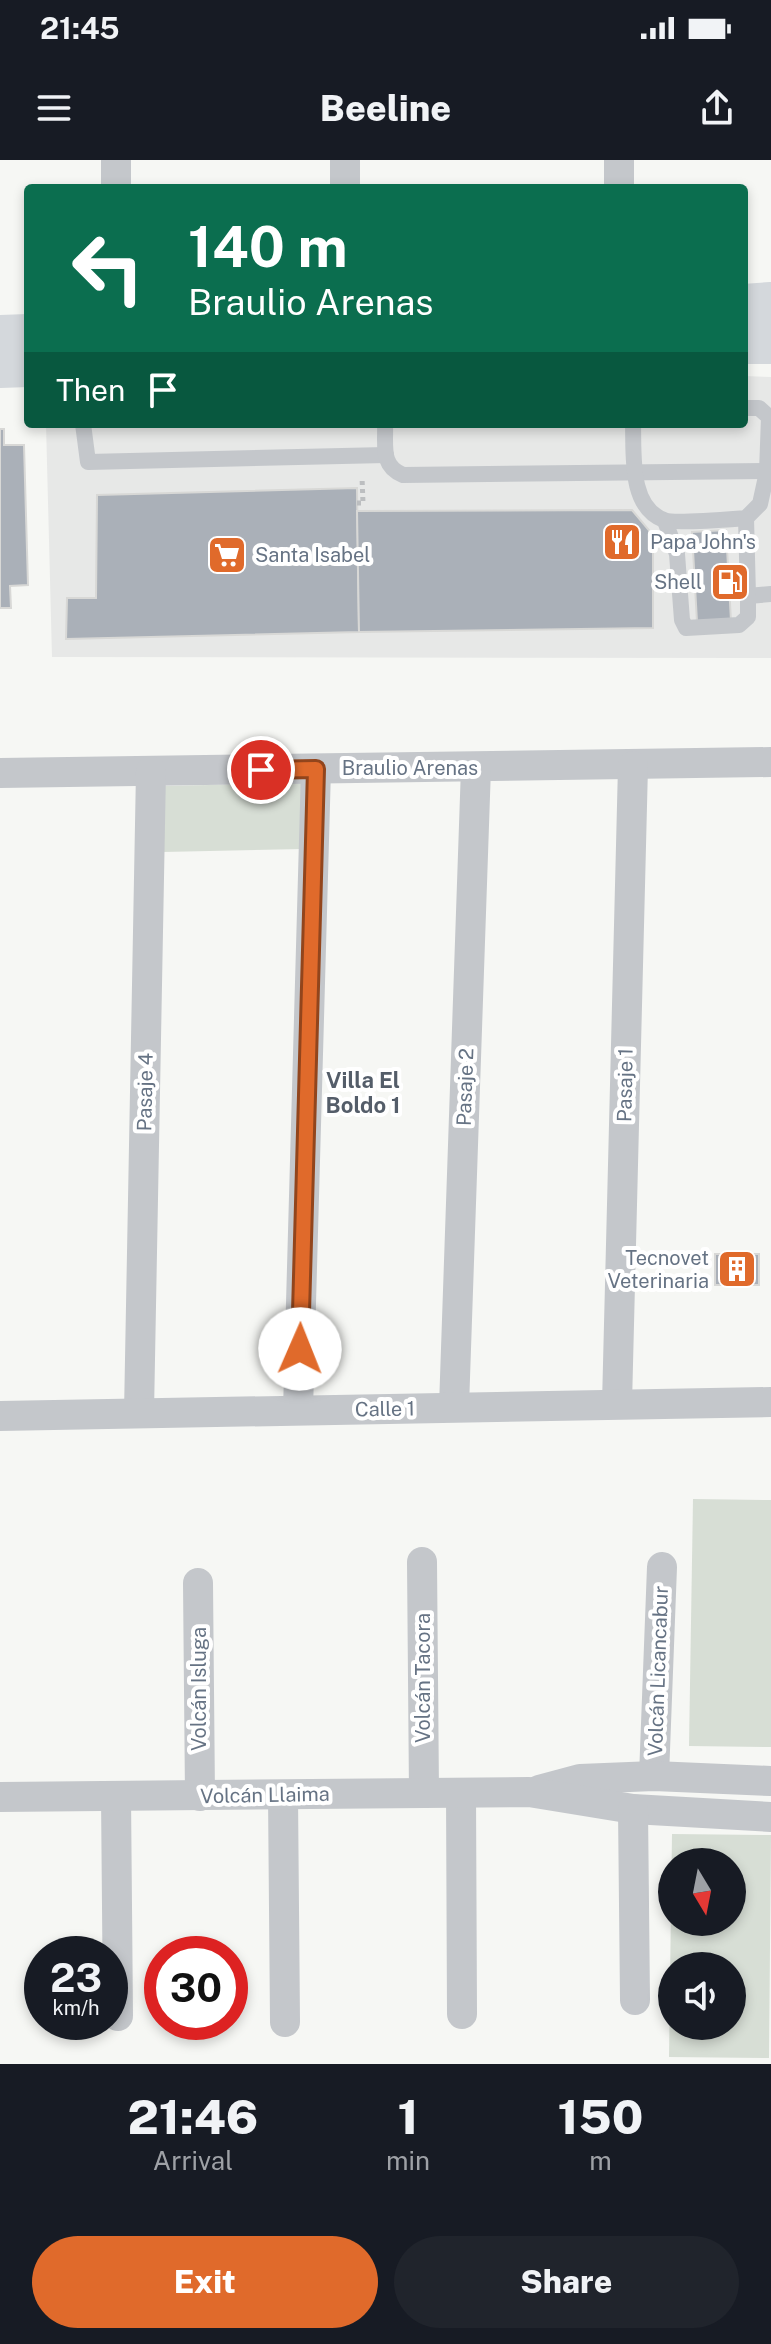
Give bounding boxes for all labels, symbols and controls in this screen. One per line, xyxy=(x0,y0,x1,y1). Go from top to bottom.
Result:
text: 21:45 xyxy=(40,10,119,46)
icon: menu xyxy=(32,86,76,130)
icon: share xyxy=(695,86,739,130)
text: Beeline xyxy=(320,87,451,129)
text: 140 m xyxy=(188,214,348,280)
icon: left xyxy=(56,216,160,320)
text: Braulio Arenas xyxy=(188,281,434,323)
icon: arrive xyxy=(141,368,185,412)
text: Then xyxy=(56,372,125,408)
restaurant icon: Papa John's xyxy=(601,521,643,563)
place label: Papa John's xyxy=(650,530,756,554)
supermarket icon: Santa Isabel xyxy=(206,534,248,576)
place label: Santa Isabel xyxy=(255,543,370,567)
fuel station icon: Shell xyxy=(709,561,751,603)
place label: Shell xyxy=(654,570,702,594)
pin xyxy=(227,736,295,804)
icon: arrive xyxy=(239,748,283,792)
street label: Braulio Arenas xyxy=(342,756,478,780)
street label: Pasaje 2 xyxy=(452,1048,478,1126)
street label: Pasaje 1 xyxy=(612,1048,638,1122)
street label: Pasaje 4 xyxy=(132,1052,158,1132)
district label: Villa El Boldo 1 xyxy=(326,1067,400,1118)
place label: Tecnovet Veterinaria xyxy=(607,1246,709,1293)
building icon: Tecnovet Veterinaria xyxy=(716,1248,758,1290)
position arrow xyxy=(258,1307,342,1391)
street label: Calle 1 xyxy=(355,1396,415,1422)
street label: Volcán Licancabur xyxy=(643,1585,673,1757)
street label: Volcán Tacora xyxy=(411,1613,435,1743)
street label: Volcán Isluga xyxy=(187,1627,211,1751)
street label: Volcán Llaima xyxy=(200,1782,330,1808)
north arrow xyxy=(658,1848,746,1936)
map controls xyxy=(658,1848,746,2040)
speed limit sign: 30 xyxy=(144,1936,248,2040)
button: sound xyxy=(658,1952,746,2040)
text: 23 xyxy=(50,1954,102,2001)
text: km/h xyxy=(52,1996,100,2020)
text: 21:46 xyxy=(128,2088,258,2145)
text: 1 xyxy=(397,2088,418,2145)
text: 150 xyxy=(558,2088,643,2145)
text: Arrival xyxy=(153,2145,233,2176)
text: min xyxy=(386,2145,430,2176)
text: m xyxy=(589,2145,612,2176)
button: Exit xyxy=(32,2236,378,2328)
button: Share xyxy=(394,2236,739,2328)

